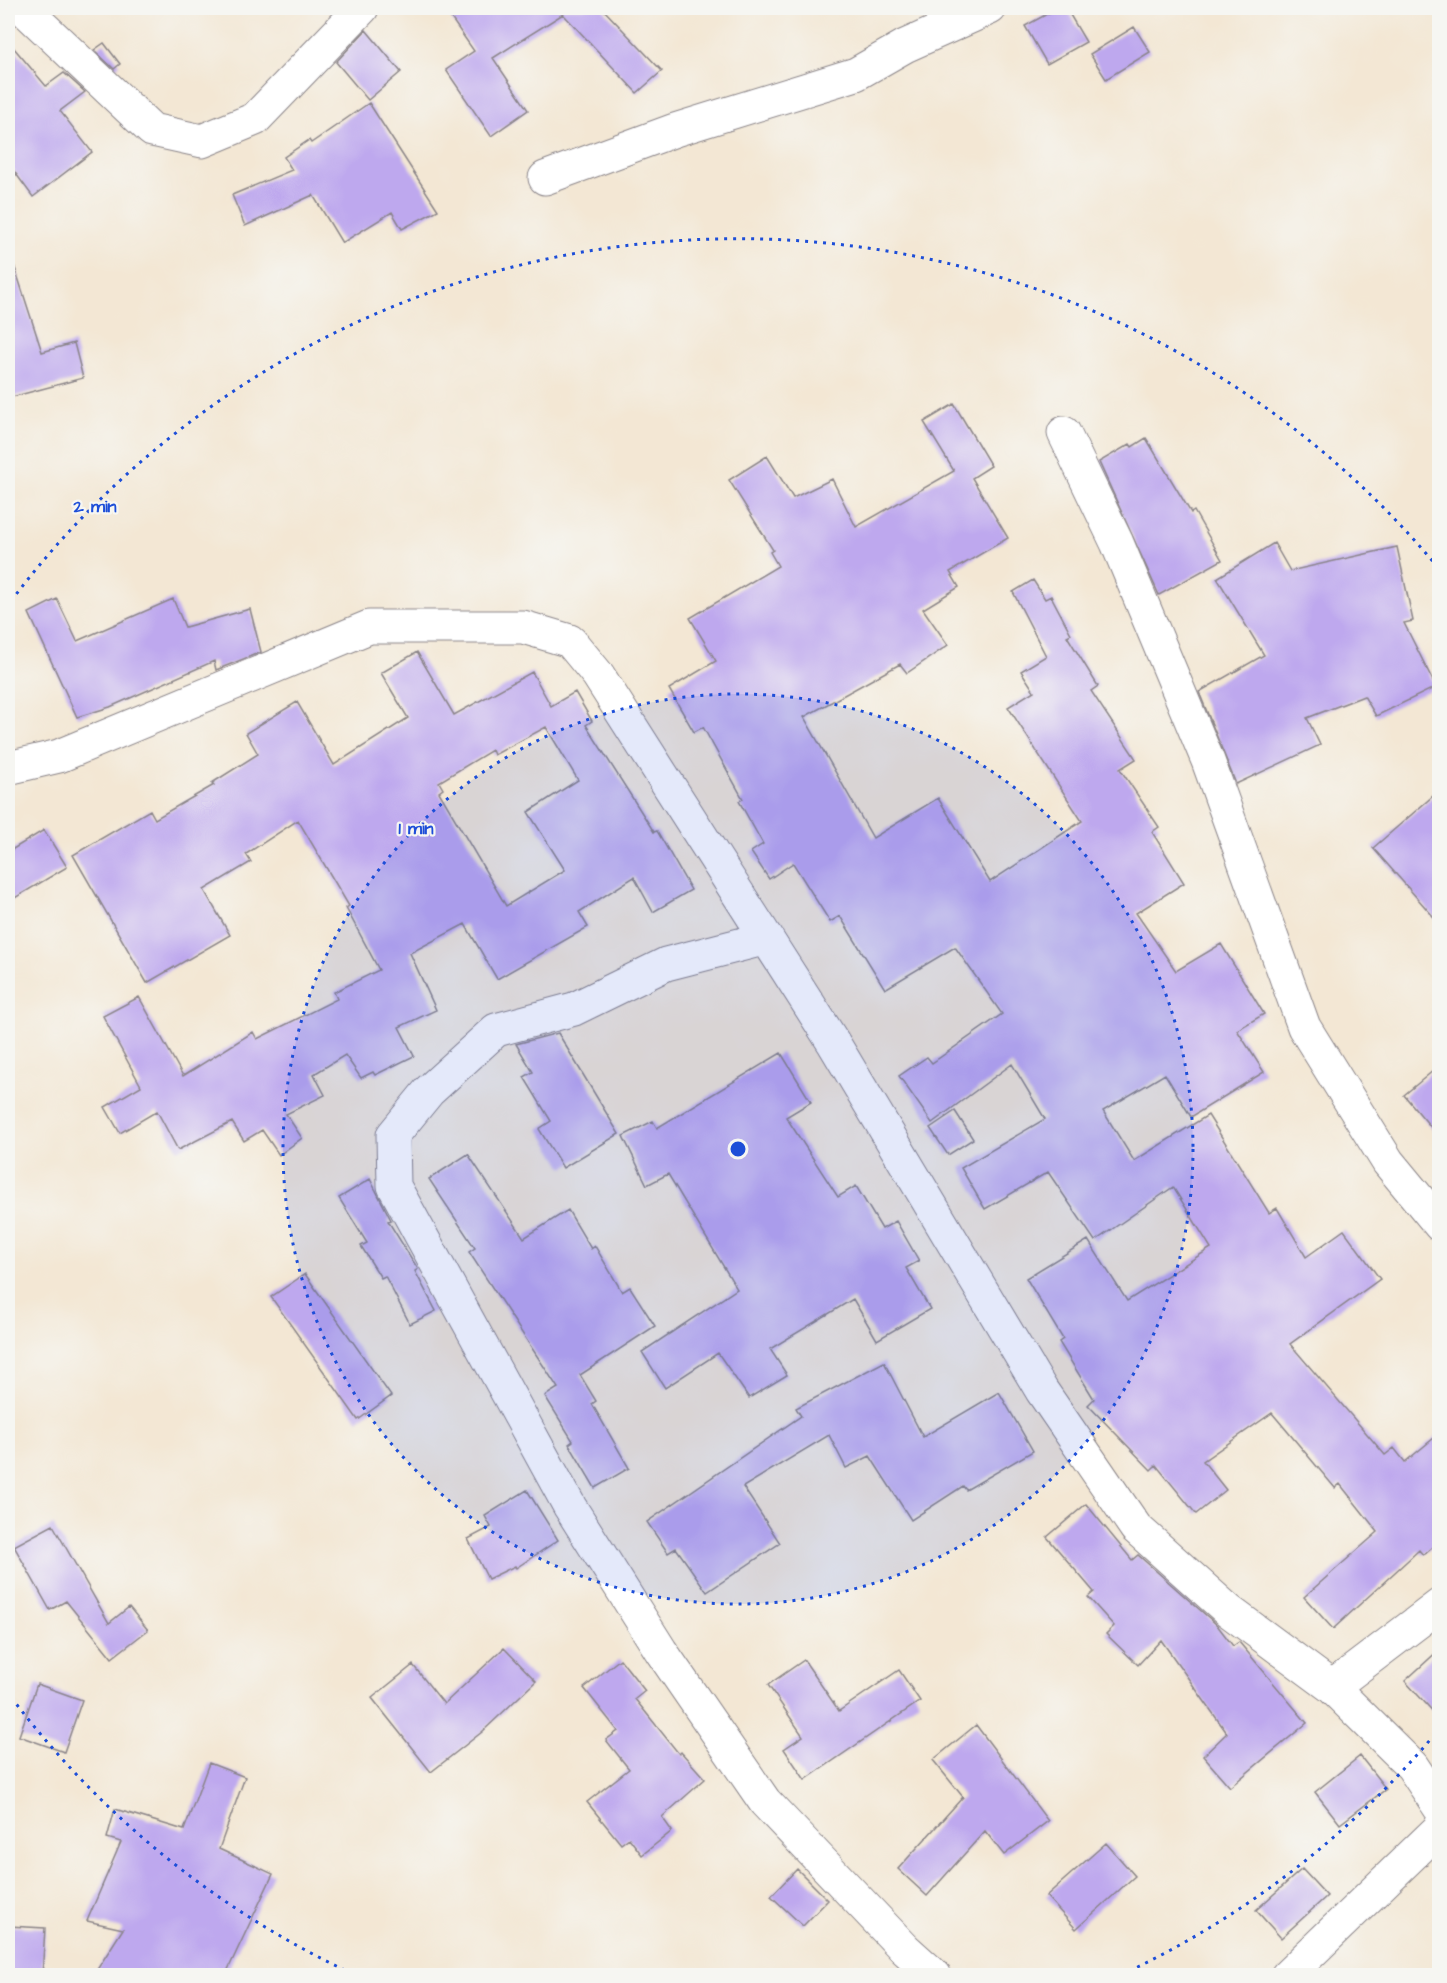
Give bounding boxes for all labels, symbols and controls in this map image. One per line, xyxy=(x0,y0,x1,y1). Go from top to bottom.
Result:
text: 2 min xyxy=(72,494,117,519)
text: 1 min xyxy=(398,816,434,841)
centre of rings xyxy=(728,1139,748,1159)

